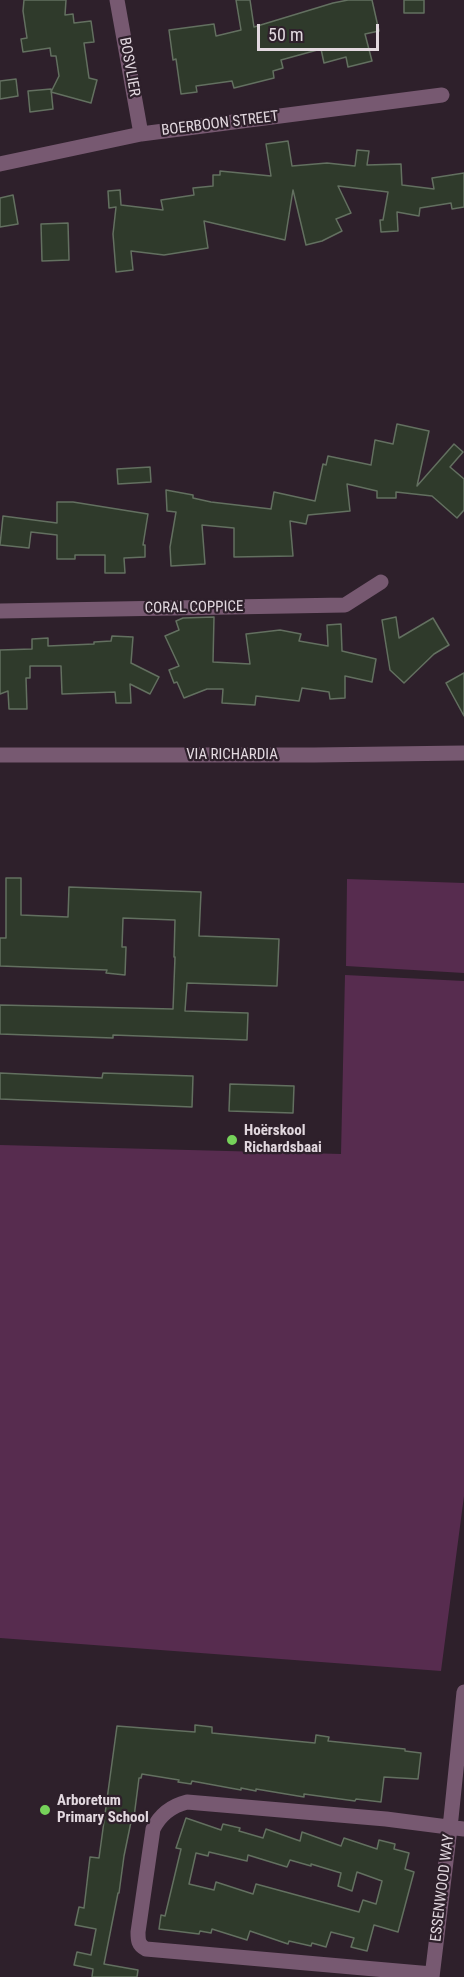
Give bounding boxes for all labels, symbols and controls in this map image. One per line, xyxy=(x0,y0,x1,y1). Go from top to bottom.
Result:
scale bar xyxy=(260,12,382,50)
text: 50 m xyxy=(268,24,303,45)
street label: BOSVLIER xyxy=(115,36,143,98)
street label: BOERBOON STREET xyxy=(160,108,280,140)
street label: CORAL COPPICE xyxy=(145,598,243,618)
street label: VIA RICHARDIA xyxy=(186,746,278,764)
place label: Hoërskool Richardsbaai xyxy=(244,1122,322,1157)
marker: Hoërskool Richardsbaai xyxy=(225,1133,239,1147)
place label: Arboretum Primary School xyxy=(57,1792,149,1827)
marker: Arboretum Primary School xyxy=(38,1803,52,1817)
street label: ESSENWOOD WAY xyxy=(427,1833,459,1943)

